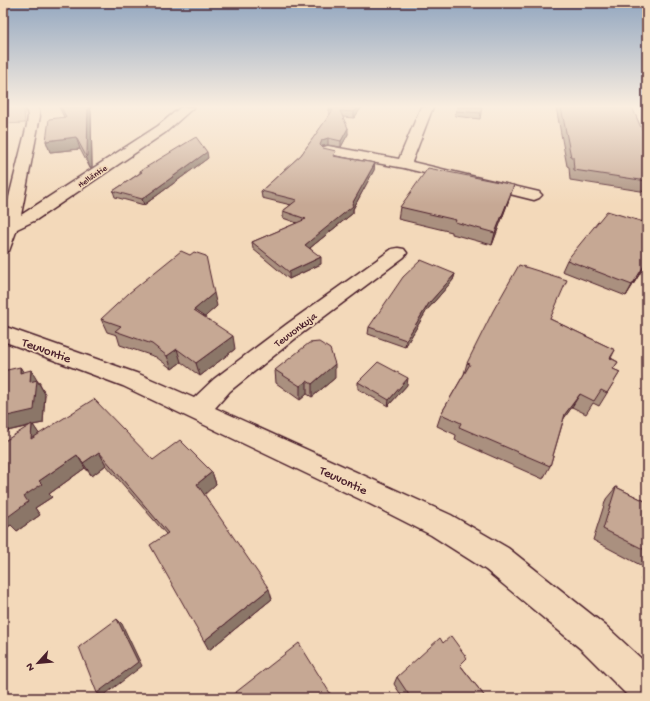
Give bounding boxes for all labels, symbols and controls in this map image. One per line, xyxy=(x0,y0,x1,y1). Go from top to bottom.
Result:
street label: Helläntie xyxy=(76,163,110,191)
street label: Teuvonkuja xyxy=(272,310,321,351)
street label: Teuvontie xyxy=(19,335,73,367)
street label: Teuvontie xyxy=(316,463,370,499)
north arrow xyxy=(18,643,58,683)
text: N xyxy=(24,661,38,673)

